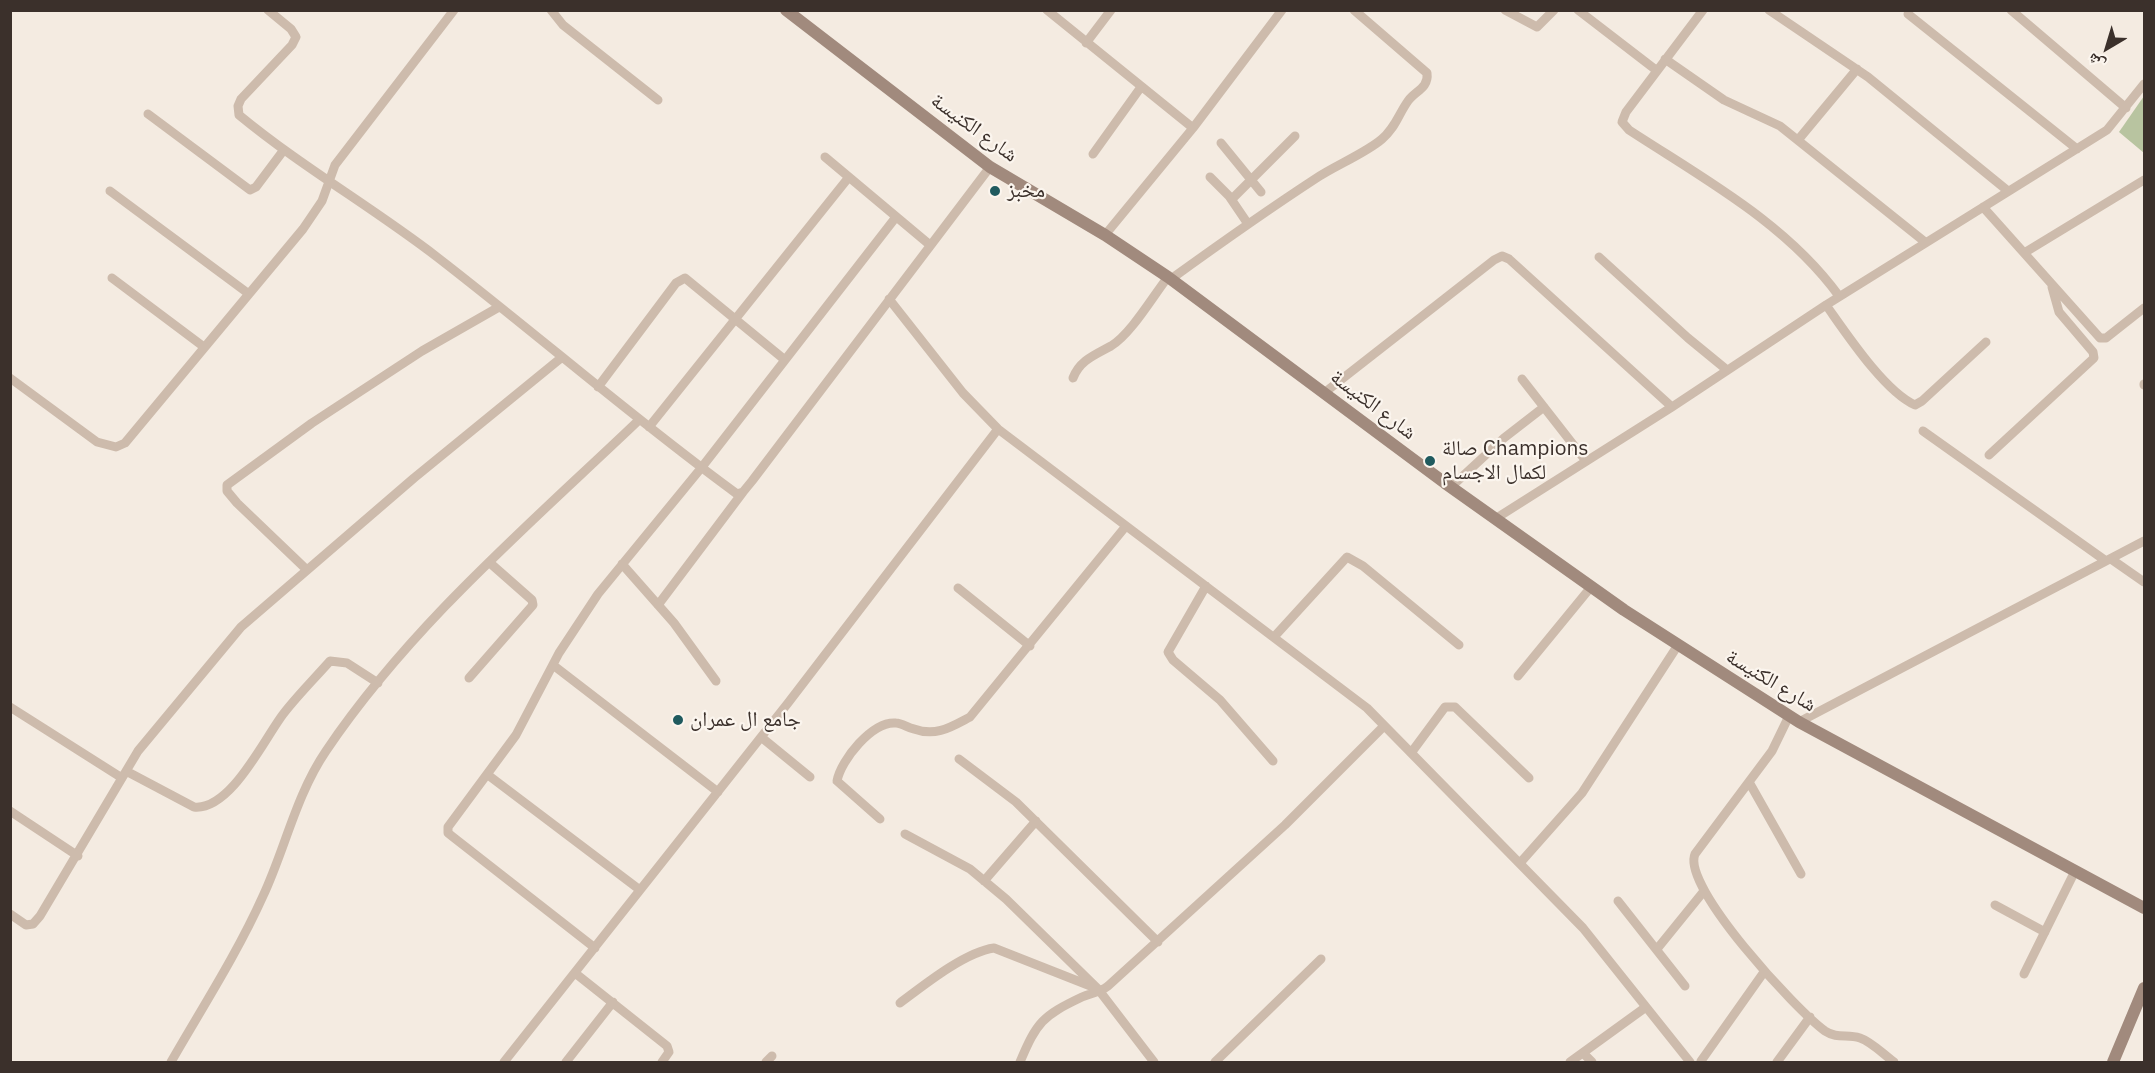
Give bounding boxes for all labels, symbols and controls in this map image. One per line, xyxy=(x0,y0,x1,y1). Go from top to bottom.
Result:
north arrow xyxy=(2077,18,2137,78)
text: ش xyxy=(2083,49,2109,75)
street label: شارع الكنيسة xyxy=(926,88,1022,168)
place label: مخبز xyxy=(1007,178,1045,204)
marker: مخبز xyxy=(988,184,1002,198)
street label: شارع الكنيسة xyxy=(1325,365,1421,445)
place label: صالة Champions لكمال الاجسام xyxy=(1442,436,1589,486)
marker: صالة Champions لكمال الاجسام xyxy=(1423,454,1437,468)
street label: شارع الكنيسة xyxy=(1721,644,1821,718)
place label: جامع ال عمران xyxy=(690,707,801,733)
marker: جامع ال عمران xyxy=(671,713,685,727)

